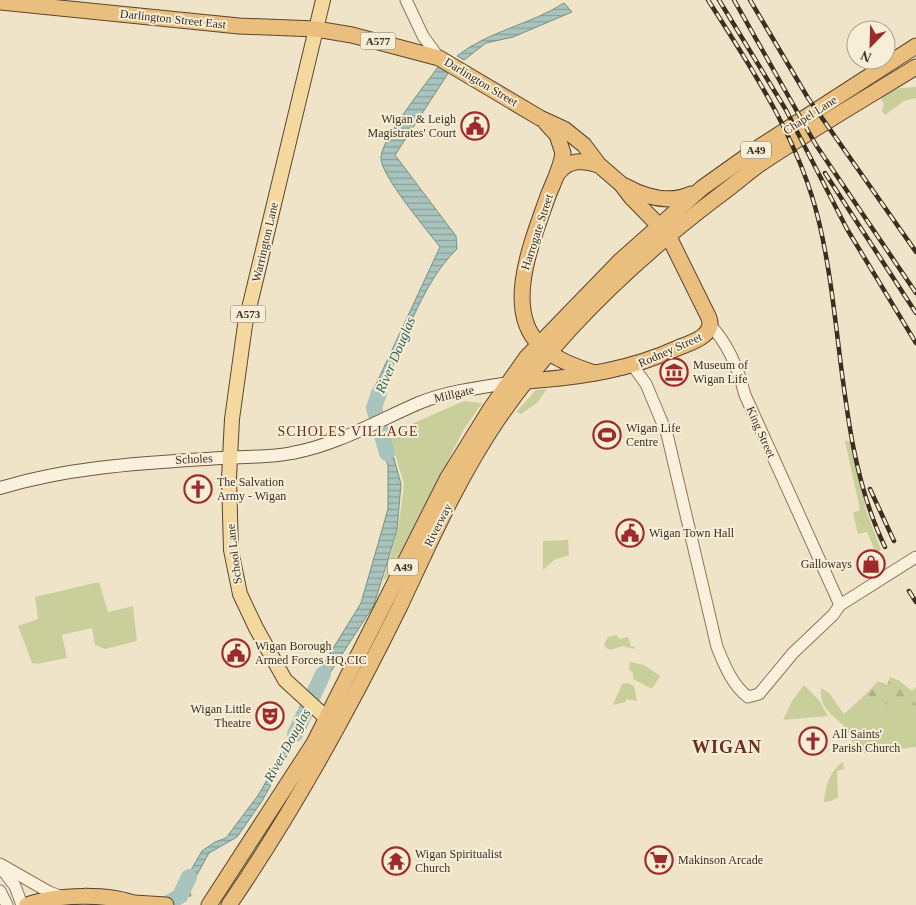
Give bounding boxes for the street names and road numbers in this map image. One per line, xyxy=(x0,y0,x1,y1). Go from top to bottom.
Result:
street label: Darlington Street East xyxy=(119,6,227,32)
road number: A577 xyxy=(360,32,396,49)
street label: Darlington Street xyxy=(442,55,521,110)
street label: Chapel Lane xyxy=(781,93,839,137)
road number: A49 xyxy=(741,142,771,158)
street label: Harrogate Street xyxy=(518,192,556,272)
street label: Warrington Lane xyxy=(249,201,281,283)
road number: A573 xyxy=(230,306,266,322)
street label: Rodney Street xyxy=(636,329,705,370)
street label: Millgate xyxy=(433,383,475,405)
street label: King Street xyxy=(743,404,779,461)
street label: Scholes xyxy=(175,451,213,467)
street label: Riverway xyxy=(421,501,455,549)
street label: School Lane xyxy=(223,523,245,585)
road number: A49 xyxy=(388,558,418,576)

